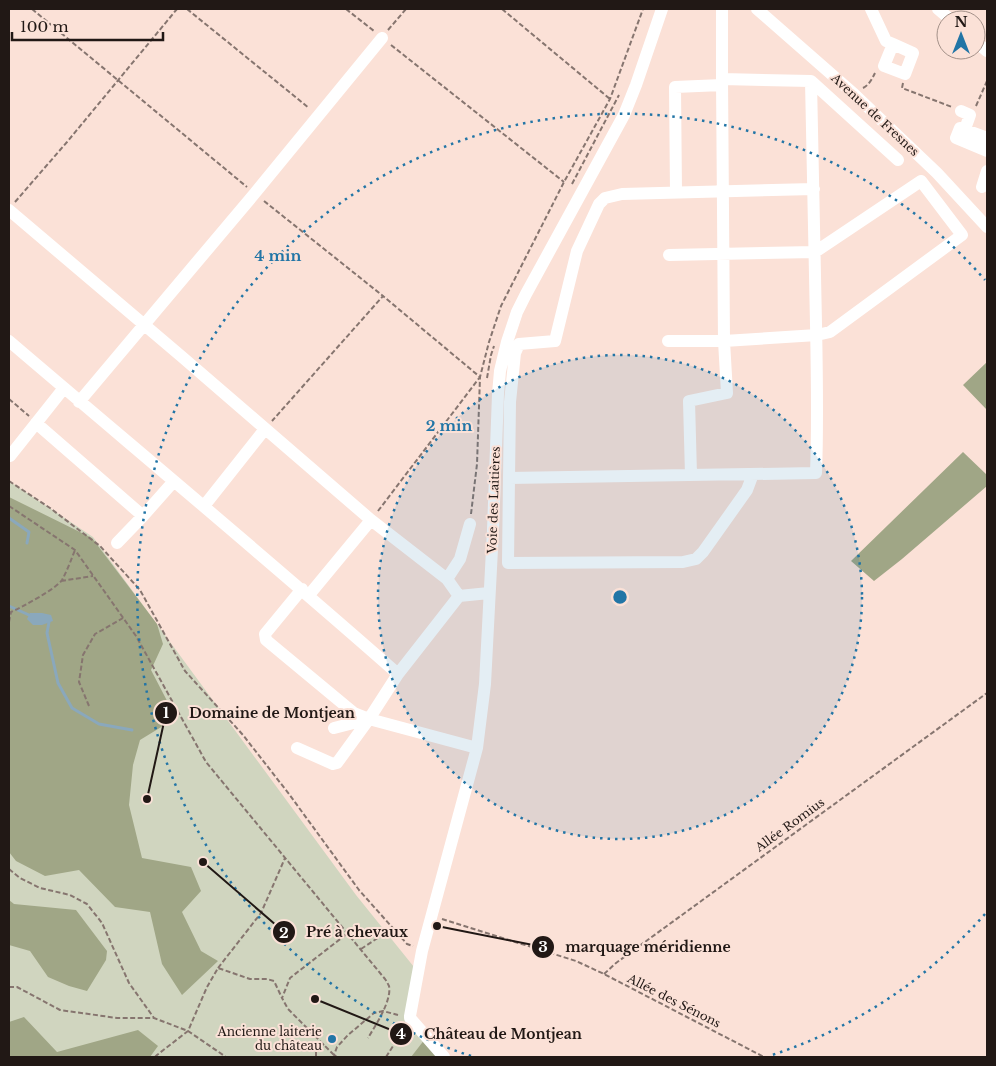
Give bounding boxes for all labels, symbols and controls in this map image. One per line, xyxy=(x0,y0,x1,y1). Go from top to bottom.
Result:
scale bar xyxy=(12,10,164,42)
north arrow xyxy=(936,10,986,60)
text: N xyxy=(954,13,968,31)
text: 100 m xyxy=(20,17,69,36)
street label: Avenue de Fresnes xyxy=(828,70,922,159)
text: 4 min xyxy=(255,246,302,265)
text: 2 min xyxy=(426,416,472,435)
street label: Voie des Laitières xyxy=(484,446,503,555)
centre of rings xyxy=(611,588,629,606)
callout: Domaine de Montjean xyxy=(154,698,365,727)
text: 1 xyxy=(163,703,170,722)
text: Domaine de Montjean xyxy=(189,704,355,722)
street label: Allée Romius xyxy=(751,794,827,855)
callout: Pré à chevaux xyxy=(271,918,418,947)
text: 2 xyxy=(279,923,289,942)
text: Pré à chevaux xyxy=(306,923,409,941)
callout: marquage méridienne xyxy=(530,933,741,962)
text: 3 xyxy=(538,937,548,956)
text: marquage méridienne xyxy=(565,938,731,956)
street label: Allée des Sénons xyxy=(624,970,723,1031)
callout: Château de Montjean xyxy=(389,1020,592,1049)
place label: Ancienne laiterie du château xyxy=(216,1024,322,1053)
text: 4 xyxy=(396,1024,406,1043)
text: Château de Montjean xyxy=(424,1025,582,1043)
marker: Ancienne laiterie du château xyxy=(326,1033,338,1045)

